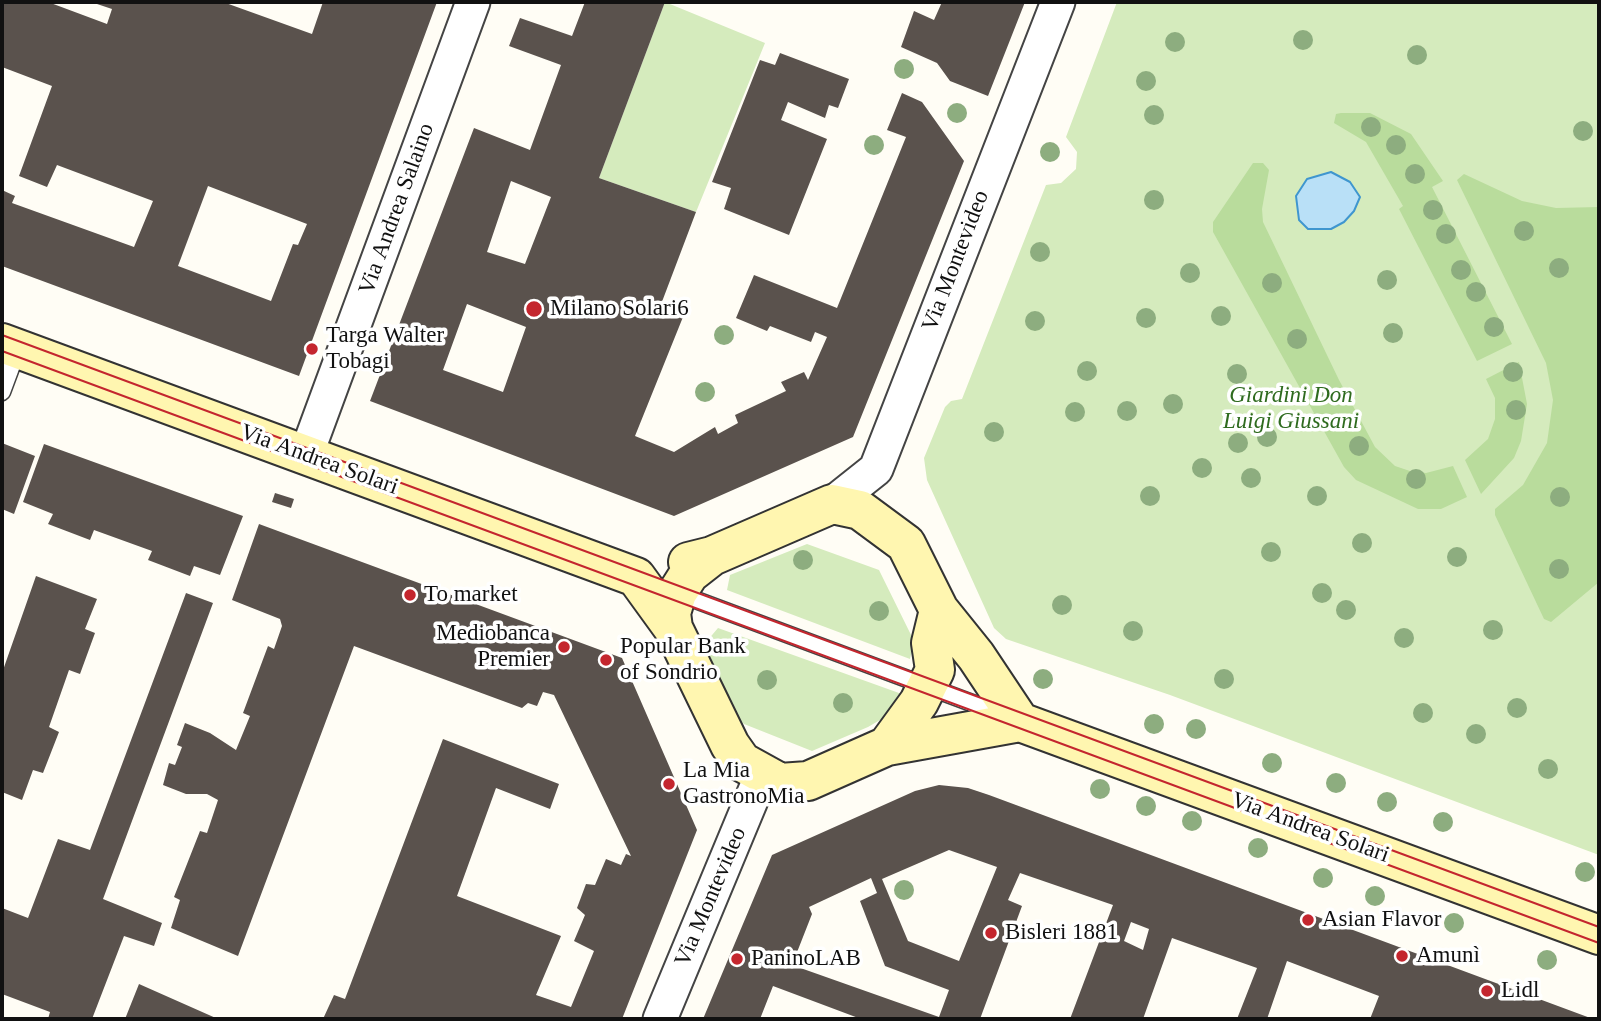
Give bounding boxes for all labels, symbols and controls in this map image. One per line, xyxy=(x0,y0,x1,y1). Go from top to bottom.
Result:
street label: Via Andrea Salaino xyxy=(353,120,441,298)
street label: Via Montevideo xyxy=(916,187,996,335)
place label: Milano Solari6 xyxy=(550,295,689,323)
marker: Milano Solari6 xyxy=(524,299,544,319)
place label: Targa Walter Tobagi xyxy=(326,322,444,376)
marker: Targa Walter Tobagi xyxy=(304,341,320,357)
park label: Giardini Don Luigi Giussani xyxy=(1223,382,1359,436)
street label: Via Andrea Solari xyxy=(236,419,402,501)
place label: To market xyxy=(424,581,518,609)
marker: To market xyxy=(402,587,418,603)
place label: Mediobanca Premier xyxy=(436,620,550,674)
place label: Popular Bank of Sondrio xyxy=(620,633,746,687)
marker: Mediobanca Premier xyxy=(556,639,572,655)
marker: Popular Bank of Sondrio xyxy=(598,652,614,668)
place label: La Mia GastronoMia xyxy=(683,757,804,811)
marker: La Mia GastronoMia xyxy=(661,776,677,792)
street label: Via Andrea Solari xyxy=(1227,787,1393,869)
street label: Via Montevideo xyxy=(669,823,753,971)
place label: Asian Flavor xyxy=(1322,906,1441,934)
marker: Asian Flavor xyxy=(1300,912,1316,928)
place label: Bisleri 1881 xyxy=(1005,919,1118,947)
marker: Bisleri 1881 xyxy=(983,925,999,941)
place label: Amunì xyxy=(1416,942,1480,970)
place label: PaninoLAB xyxy=(751,945,861,973)
marker: Amunì xyxy=(1394,948,1410,964)
marker: PaninoLAB xyxy=(729,951,745,967)
place label: Lidl xyxy=(1501,977,1539,1005)
marker: Lidl xyxy=(1479,983,1495,999)

